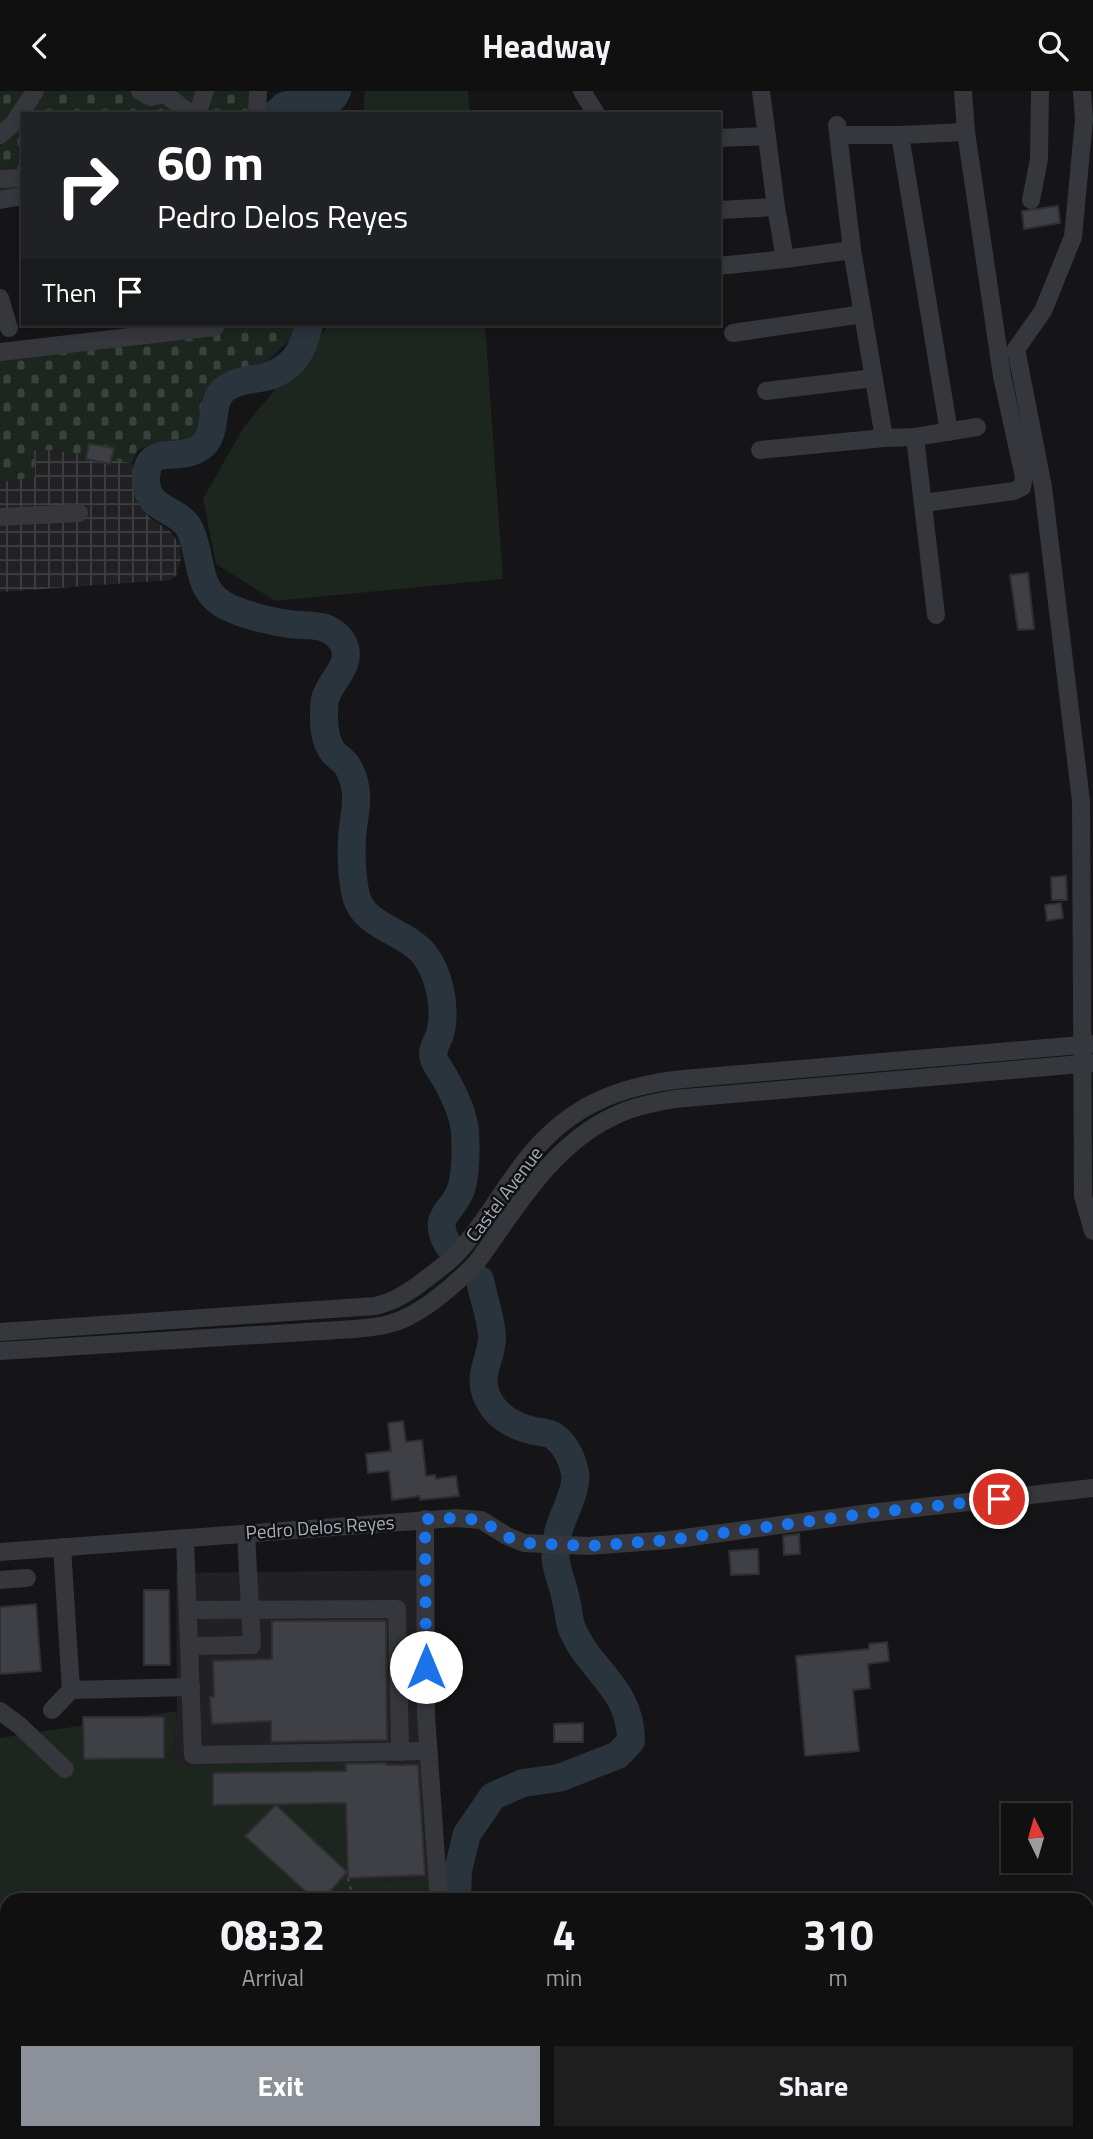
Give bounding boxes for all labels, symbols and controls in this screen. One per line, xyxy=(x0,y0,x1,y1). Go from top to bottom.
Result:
text: Headway xyxy=(482,22,611,70)
icon: back xyxy=(21,27,59,65)
icon: search xyxy=(1034,27,1072,65)
text: 60 m xyxy=(157,124,264,199)
icon: right xyxy=(42,140,133,231)
text: Pedro Delos Reyes xyxy=(157,192,408,240)
text: Then xyxy=(42,273,97,312)
icon: arrive xyxy=(111,273,149,311)
street label: Castel Avenue xyxy=(458,1140,549,1248)
pin xyxy=(969,1469,1029,1529)
icon: arrive xyxy=(980,1480,1018,1518)
street label: Pedro Delos Reyes xyxy=(245,1507,396,1546)
position arrow xyxy=(389,1630,463,1704)
north arrow xyxy=(1001,1803,1071,1873)
map controls xyxy=(1001,1803,1071,1873)
text: 08:32 xyxy=(220,1902,325,1966)
text: 4 xyxy=(552,1902,576,1966)
text: 310 xyxy=(803,1902,873,1966)
text: Arrival xyxy=(242,1960,304,1995)
text: min xyxy=(546,1960,582,1995)
text: m xyxy=(829,1960,848,1995)
button: Exit xyxy=(21,2046,540,2126)
button: Share xyxy=(554,2046,1073,2126)

